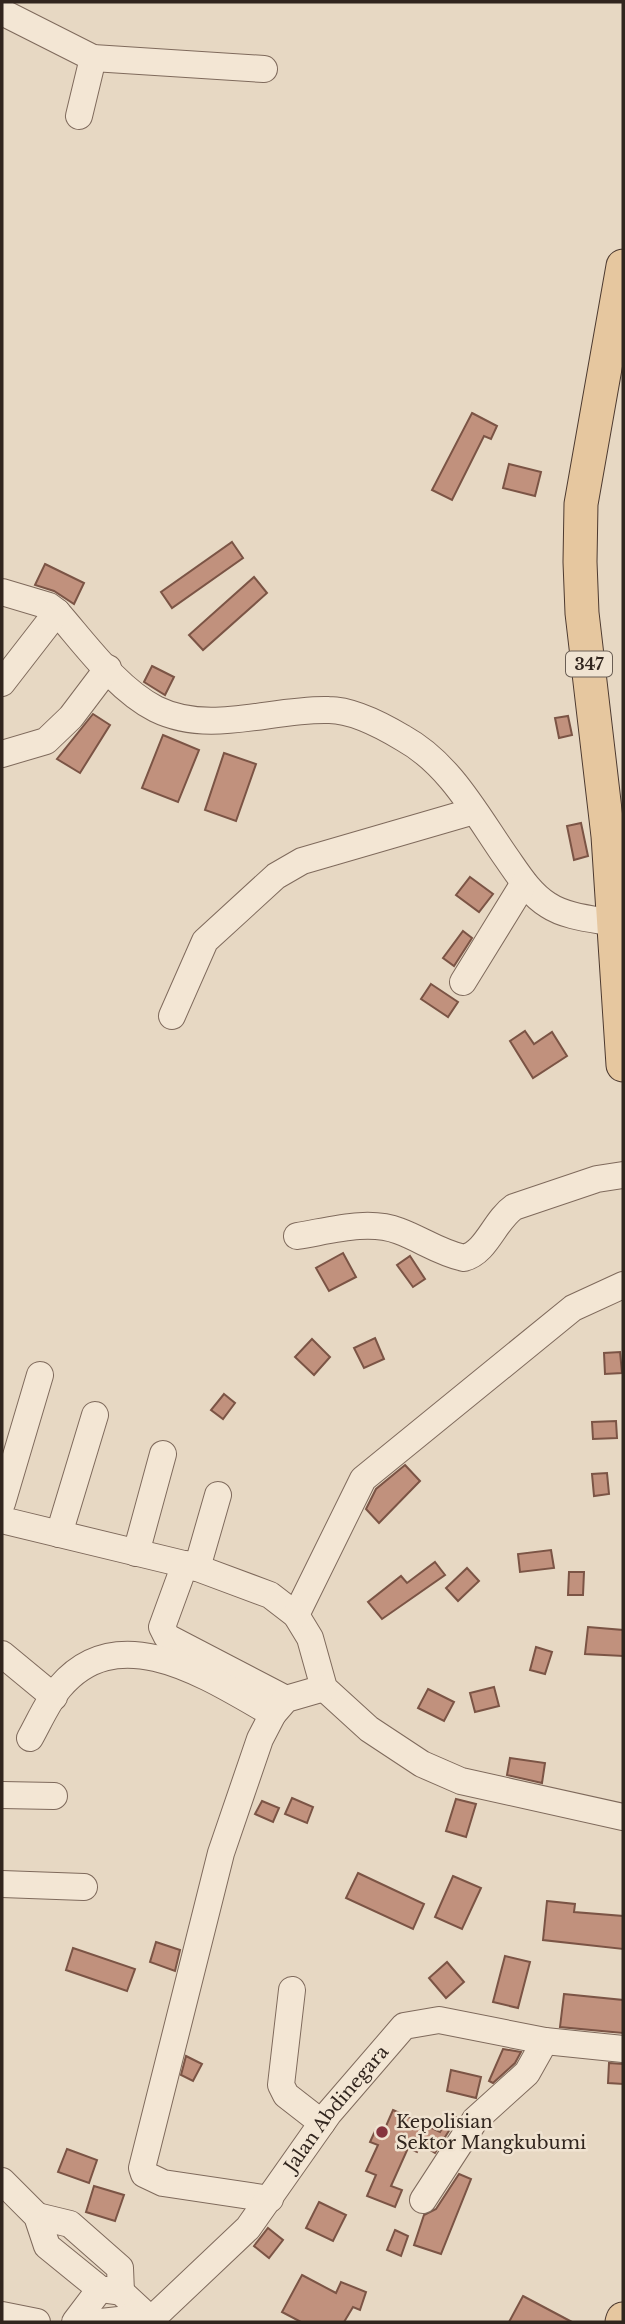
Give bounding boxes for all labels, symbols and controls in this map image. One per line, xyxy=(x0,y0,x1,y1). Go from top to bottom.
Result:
road number: 347 xyxy=(566,652,612,677)
street label: Jalan Abdinegara xyxy=(279,2041,393,2178)
place label: Kepolisian Sektor Mangkubumi xyxy=(396,2111,586,2154)
marker: Kepolisian Sektor Mangkubumi xyxy=(374,2124,390,2140)

